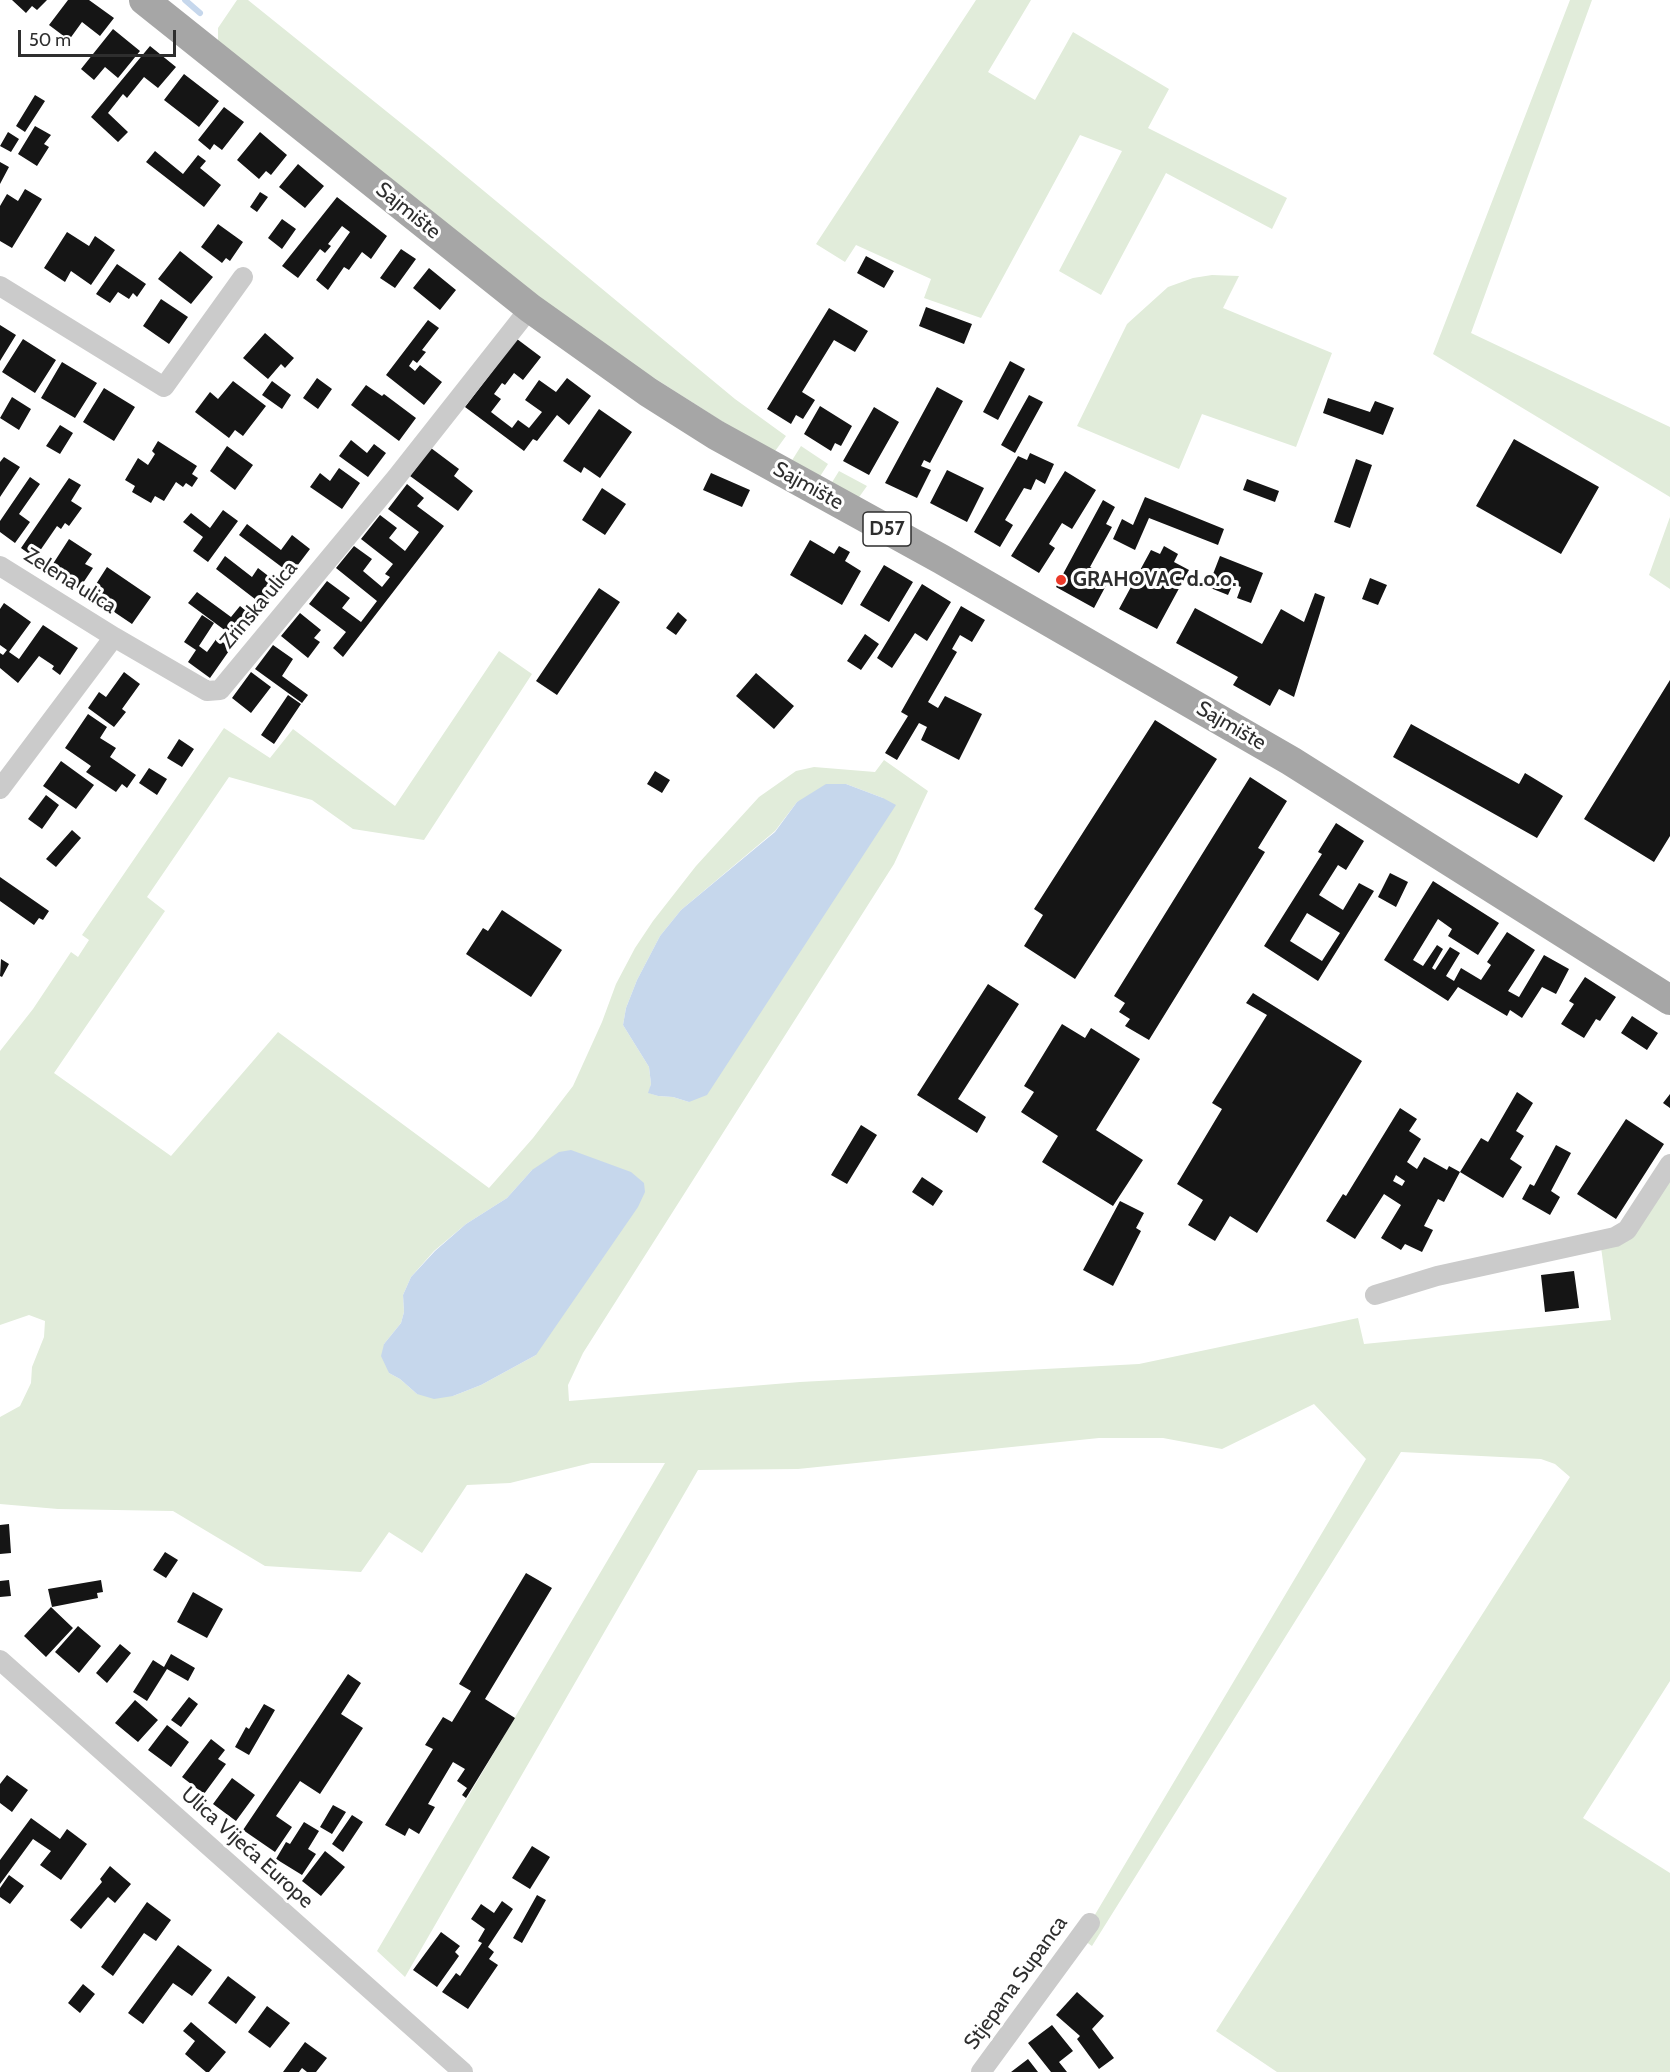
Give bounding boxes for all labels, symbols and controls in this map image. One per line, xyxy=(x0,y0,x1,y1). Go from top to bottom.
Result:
scale bar xyxy=(21,18,178,56)
text: 50 m xyxy=(29,29,71,51)
street label: Sajmište xyxy=(370,177,446,245)
street label: Sajmište xyxy=(769,457,847,515)
road number: D57 xyxy=(863,512,911,546)
street label: Zelena ulica xyxy=(19,543,121,619)
street label: Zrinska ulica xyxy=(215,556,303,654)
place label: GRAHOVAC d.o.o. xyxy=(1073,567,1237,593)
marker: GRAHOVAC d.o.o. xyxy=(1054,573,1068,587)
street label: Sajmište xyxy=(1192,696,1270,756)
street label: Ulica Vijeća Europe xyxy=(176,1782,318,1914)
street label: Stjepana Supanca xyxy=(959,1911,1073,2055)

